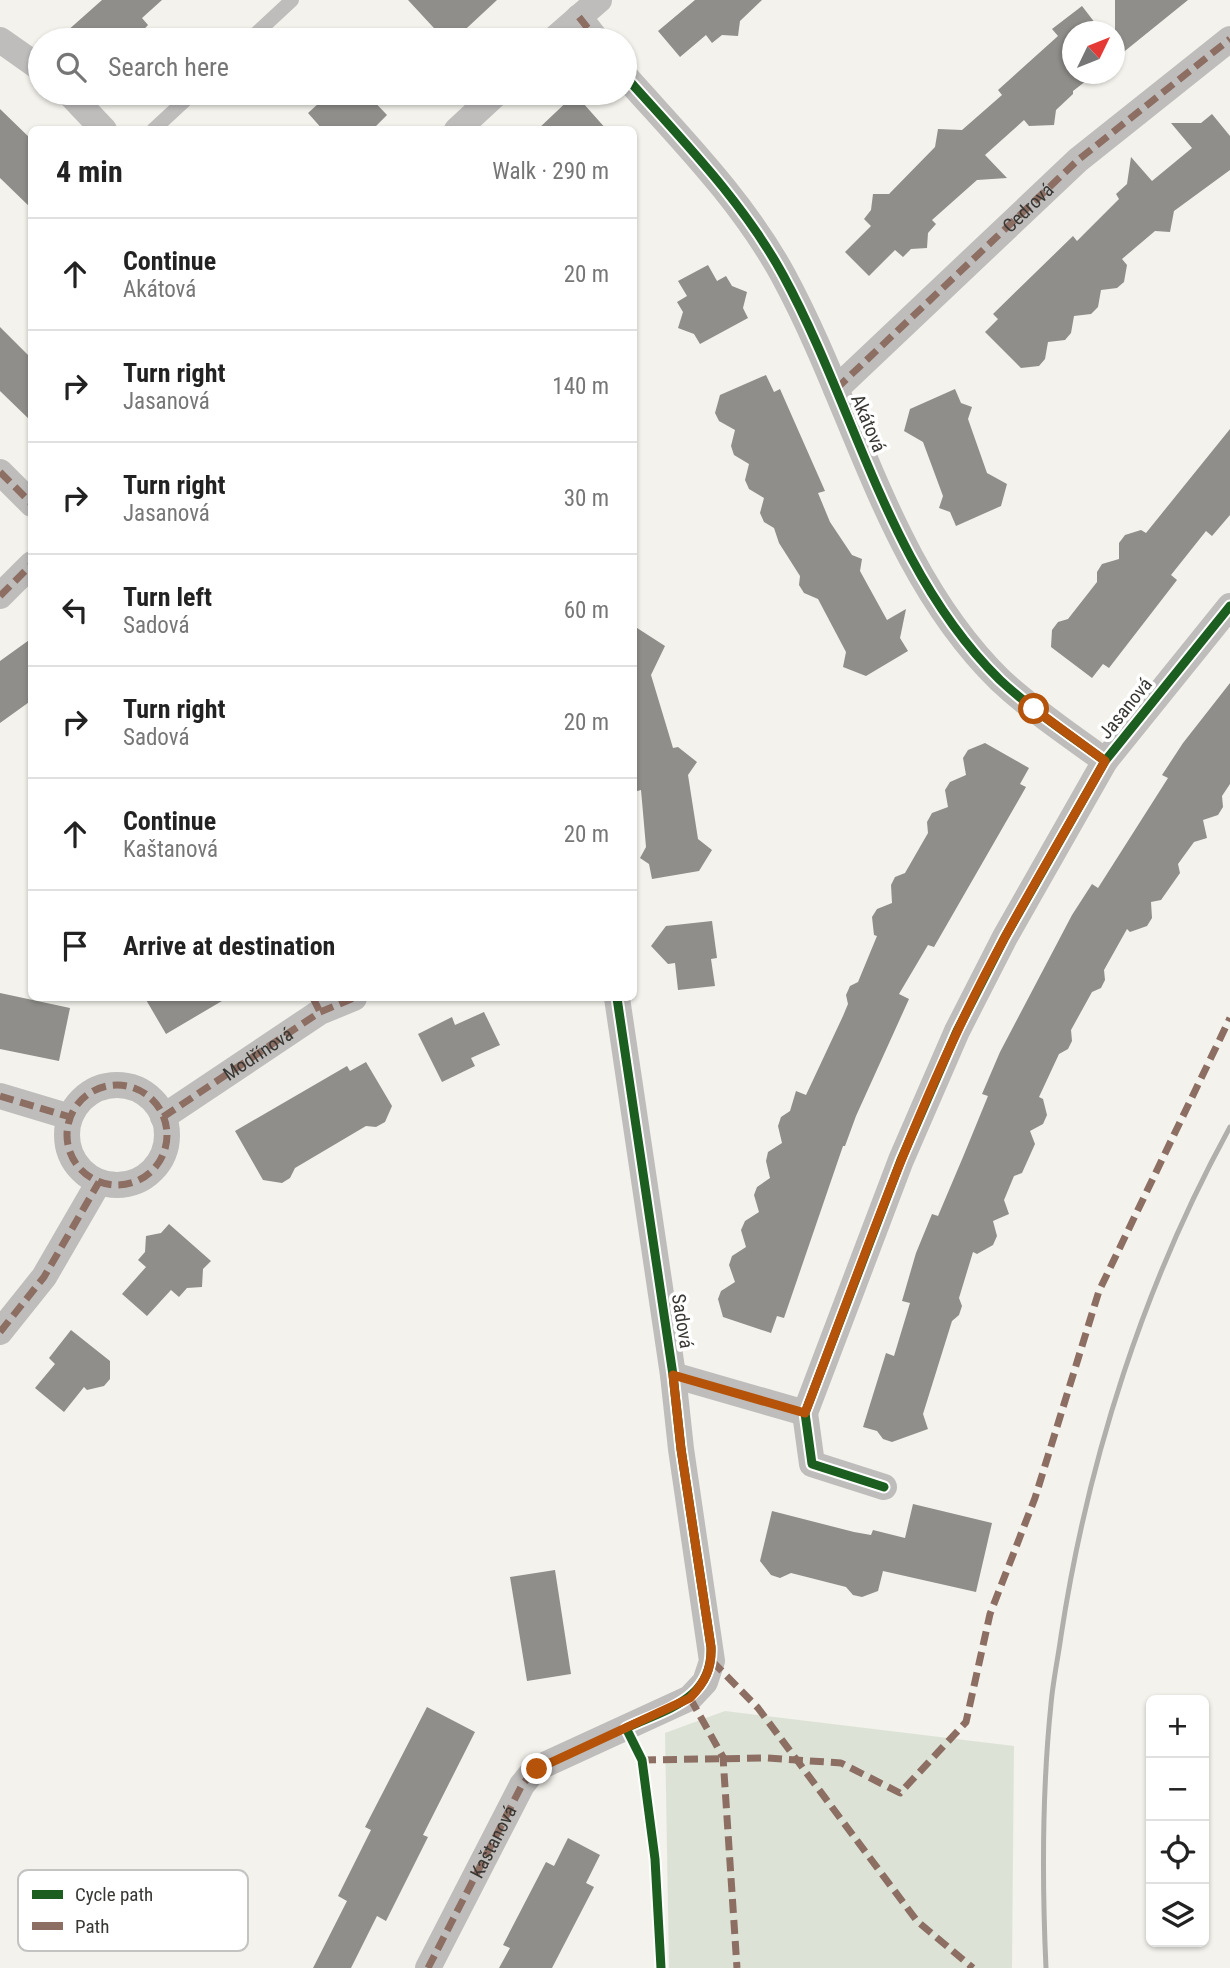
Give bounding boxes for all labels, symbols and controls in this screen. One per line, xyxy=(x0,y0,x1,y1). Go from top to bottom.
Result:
north arrow xyxy=(1062,21,1125,84)
search box xyxy=(28,28,637,105)
icon: search xyxy=(52,48,90,86)
text: Search here xyxy=(108,52,229,82)
text: 4 min xyxy=(56,154,123,189)
text: Walk · 290 m xyxy=(492,158,609,185)
street label: Cedrová xyxy=(998,179,1058,237)
text: Continue xyxy=(123,246,216,276)
icon: ahead xyxy=(56,255,94,293)
text: 20 m xyxy=(564,261,609,288)
text: Akátová xyxy=(123,276,196,303)
text: Turn right xyxy=(123,358,225,388)
icon: right xyxy=(56,367,94,405)
text: 140 m xyxy=(552,373,609,400)
text: Jasanová xyxy=(123,388,210,415)
street label: Akátová xyxy=(846,391,891,456)
text: Turn right xyxy=(123,470,225,500)
icon: right xyxy=(56,479,94,517)
text: 30 m xyxy=(564,485,609,512)
text: Jasanová xyxy=(123,500,210,527)
text: Turn left xyxy=(123,582,212,612)
icon: left xyxy=(56,591,94,629)
text: 60 m xyxy=(564,597,609,624)
text: Sadová xyxy=(123,612,189,639)
street label: Jasanová xyxy=(1094,673,1157,743)
route start xyxy=(1018,693,1049,724)
text: Turn right xyxy=(123,694,225,724)
icon: right xyxy=(56,703,94,741)
text: 20 m xyxy=(564,709,609,736)
text: Sadová xyxy=(123,724,189,751)
text: Continue xyxy=(123,806,216,836)
icon: ahead xyxy=(56,815,94,853)
text: 20 m xyxy=(564,821,609,848)
text: Kaštanová xyxy=(123,836,218,863)
icon: arrive xyxy=(56,927,94,965)
text: Arrive at destination xyxy=(123,931,335,961)
street label: Modřínová xyxy=(219,1022,297,1086)
street label: Sadová xyxy=(667,1292,698,1350)
map controls xyxy=(1146,1695,1209,1947)
button: + xyxy=(1146,1695,1209,1758)
route end xyxy=(521,1753,552,1784)
button: − xyxy=(1146,1758,1209,1821)
street label: Kaštanová xyxy=(465,1802,522,1882)
button: locate xyxy=(1146,1821,1209,1884)
legend xyxy=(18,1870,248,1951)
text: Cycle path xyxy=(75,1883,153,1906)
button: layers xyxy=(1146,1884,1209,1947)
text: Path xyxy=(75,1915,109,1938)

